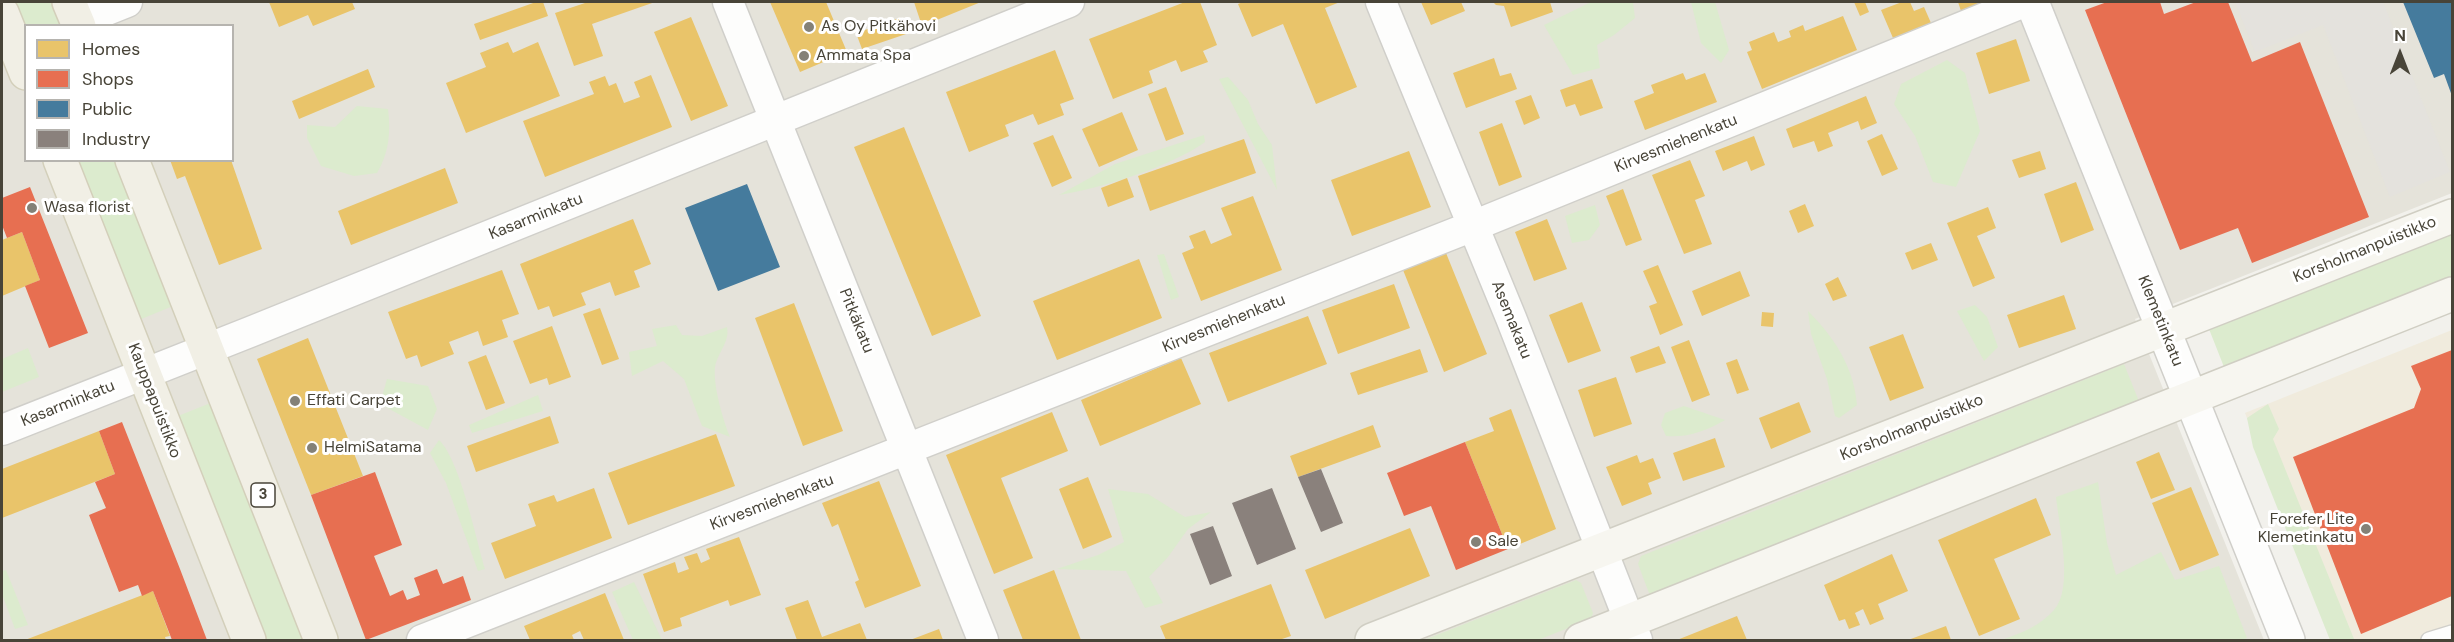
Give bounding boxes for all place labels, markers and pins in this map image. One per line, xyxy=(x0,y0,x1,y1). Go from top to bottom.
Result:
place label: As Oy Pitkähovi xyxy=(821,17,936,37)
marker: As Oy Pitkähovi xyxy=(802,20,816,34)
place label: Ammata Spa xyxy=(816,46,911,66)
marker: Ammata Spa xyxy=(797,49,811,63)
place label: Wasa florist xyxy=(44,198,131,218)
marker: Wasa florist xyxy=(25,201,39,215)
place label: Effati Carpet xyxy=(307,391,401,411)
marker: Effati Carpet xyxy=(288,394,302,408)
place label: HelmiSatama xyxy=(324,438,421,458)
marker: HelmiSatama xyxy=(305,441,319,455)
place label: Forefer Lite Klemetinkatu xyxy=(2258,510,2354,548)
marker: Forefer Lite Klemetinkatu xyxy=(2359,522,2373,536)
place label: Sale xyxy=(1488,532,1519,552)
marker: Sale xyxy=(1469,535,1483,549)

